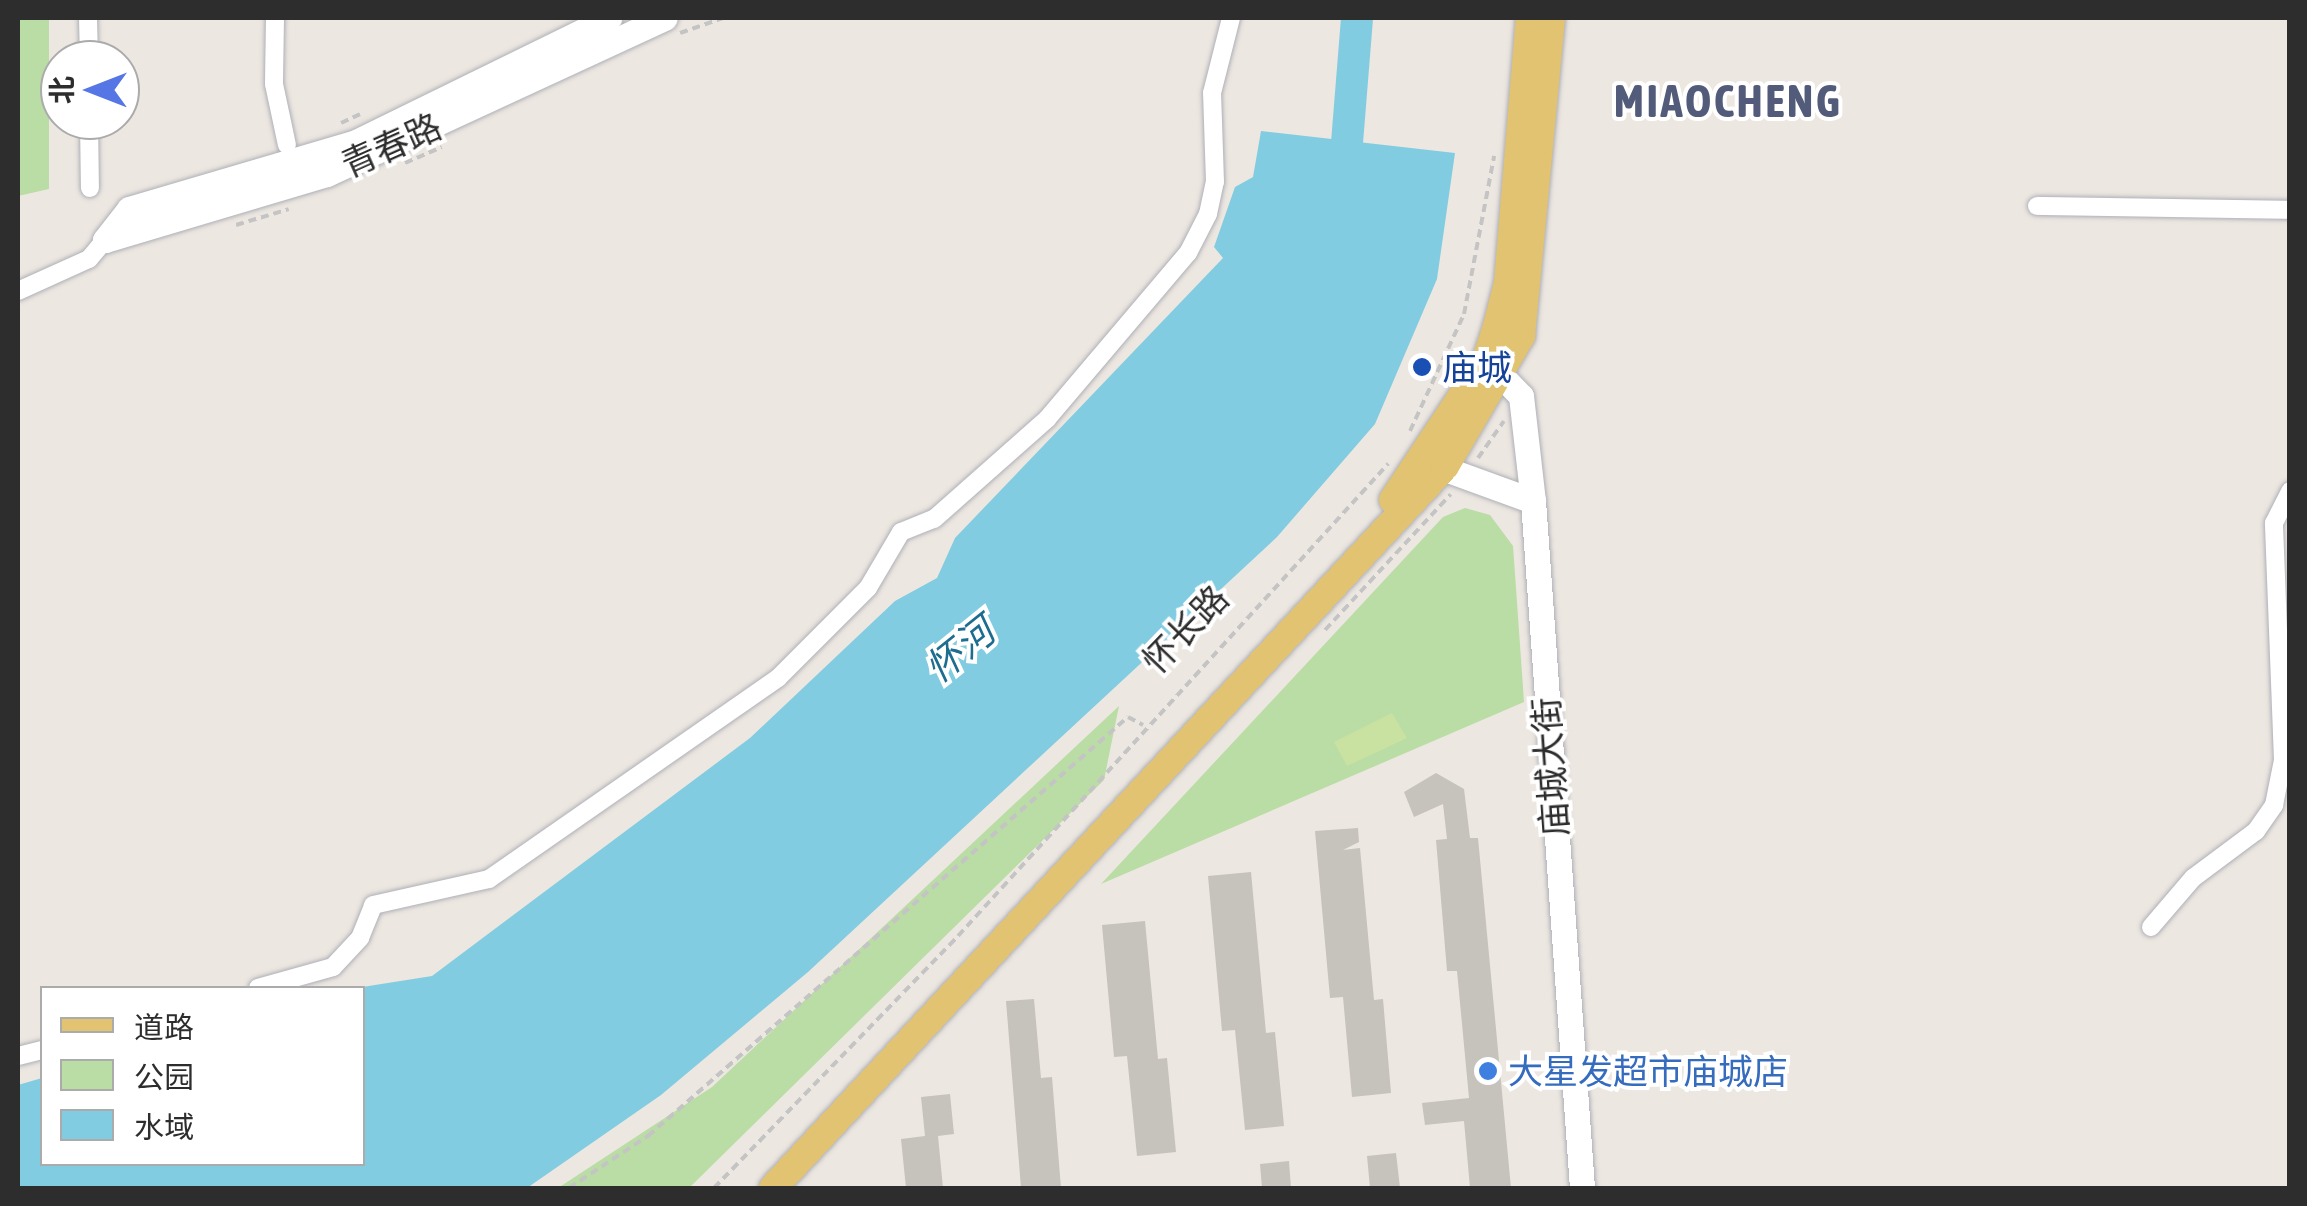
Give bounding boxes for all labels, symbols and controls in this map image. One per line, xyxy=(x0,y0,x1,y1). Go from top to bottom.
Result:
north arrow xyxy=(40,40,140,140)
district label: MIAOCHENG xyxy=(1614,75,1842,129)
text: 北 xyxy=(46,76,78,104)
street label: 青春路 xyxy=(334,104,448,186)
place label: 庙城 xyxy=(1442,346,1512,388)
marker: 庙城 xyxy=(1411,356,1433,378)
street label: 怀长路 xyxy=(1133,577,1237,681)
water label: 怀河 xyxy=(916,608,1004,692)
street label: 庙城大街 xyxy=(1524,696,1576,838)
legend xyxy=(40,986,365,1166)
text: 道路 xyxy=(134,1010,194,1044)
place label: 大星发超市庙城店 xyxy=(1508,1050,1788,1092)
text: 公园 xyxy=(134,1060,194,1094)
marker: 大星发超市庙城店 xyxy=(1477,1060,1499,1082)
text: 水域 xyxy=(134,1110,194,1144)

